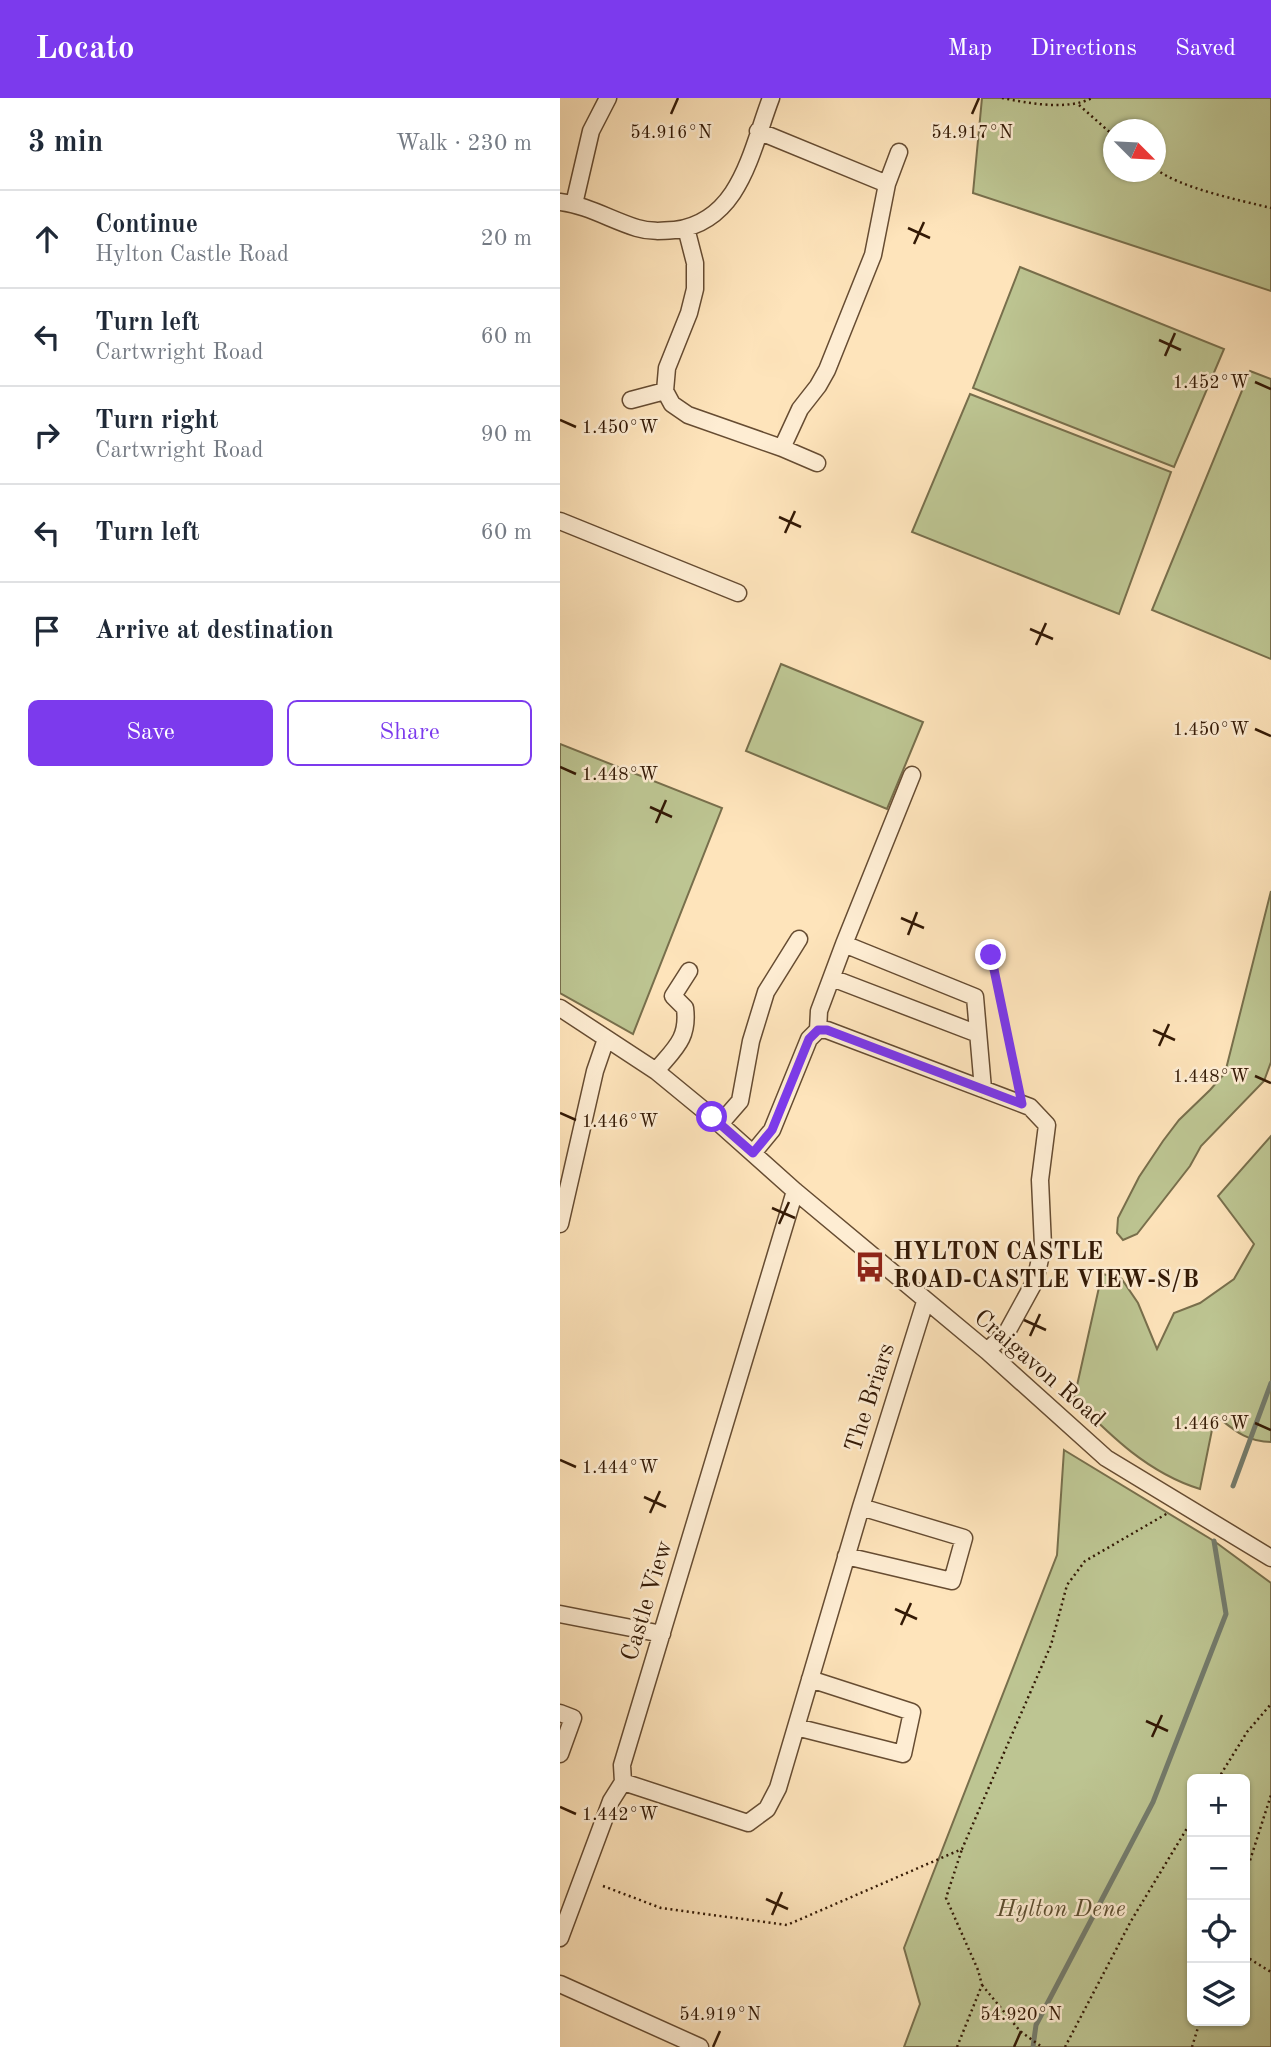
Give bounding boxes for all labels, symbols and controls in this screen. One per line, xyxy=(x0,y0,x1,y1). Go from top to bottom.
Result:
text: Locato xyxy=(35,33,135,66)
text: Map xyxy=(948,37,992,61)
text: Directions xyxy=(1030,37,1137,61)
text: Saved xyxy=(1175,37,1236,61)
north arrow xyxy=(1103,119,1166,182)
text: 54.916°N xyxy=(630,124,712,142)
text: 54.917°N xyxy=(931,124,1013,142)
text: 3 min xyxy=(28,128,103,158)
text: Walk · 230 m xyxy=(396,132,532,155)
text: Continue xyxy=(95,212,198,238)
icon: ahead xyxy=(28,220,66,258)
text: 20 m xyxy=(481,227,532,250)
text: Hylton Castle Road xyxy=(95,243,289,266)
text: Turn left xyxy=(95,310,200,336)
icon: left xyxy=(28,318,66,356)
text: 60 m xyxy=(481,325,532,348)
text: Cartwright Road xyxy=(95,341,263,364)
text: 1.452°W xyxy=(1173,374,1249,392)
text: Turn right xyxy=(95,408,218,434)
icon: right xyxy=(28,416,66,454)
text: 1.450°W xyxy=(582,419,658,437)
text: 90 m xyxy=(481,423,532,446)
text: Cartwright Road xyxy=(95,439,263,462)
icon: left xyxy=(28,514,66,552)
text: Turn left xyxy=(95,520,200,546)
text: 60 m xyxy=(481,521,532,544)
icon: arrive xyxy=(28,612,66,650)
text: Arrive at destination xyxy=(95,618,334,644)
button: Save xyxy=(28,700,273,766)
button: Share xyxy=(287,700,532,766)
text: 1.450°W xyxy=(1173,721,1249,739)
text: 1.448°W xyxy=(582,766,658,784)
route end xyxy=(975,939,1006,970)
text: 1.448°W xyxy=(1173,1068,1249,1086)
route start xyxy=(696,1101,727,1132)
text: 1.446°W xyxy=(582,1113,658,1131)
place label: HYLTON CASTLE ROAD-CASTLE VIEW-S/B xyxy=(893,1241,1199,1293)
bus stop icon: HYLTON CASTLE ROAD-CASTLE VIEW-S/B xyxy=(853,1250,887,1284)
street label: Craigavon Road xyxy=(969,1306,1109,1432)
street label: The Briars xyxy=(842,1341,900,1455)
text: 1.446°W xyxy=(1173,1415,1249,1433)
text: 1.444°W xyxy=(582,1459,658,1477)
street label: Castle View xyxy=(618,1538,678,1664)
map controls xyxy=(1187,1774,1250,2026)
button: + xyxy=(1187,1774,1250,1837)
text: 1.442°W xyxy=(582,1806,658,1824)
button: − xyxy=(1187,1837,1250,1900)
park label: Hylton Dene xyxy=(995,1898,1126,1922)
button: locate xyxy=(1187,1900,1250,1963)
button: layers xyxy=(1187,1963,1250,2026)
text: 54.919°N xyxy=(679,2006,761,2024)
text: 54.920°N xyxy=(980,2006,1062,2024)

